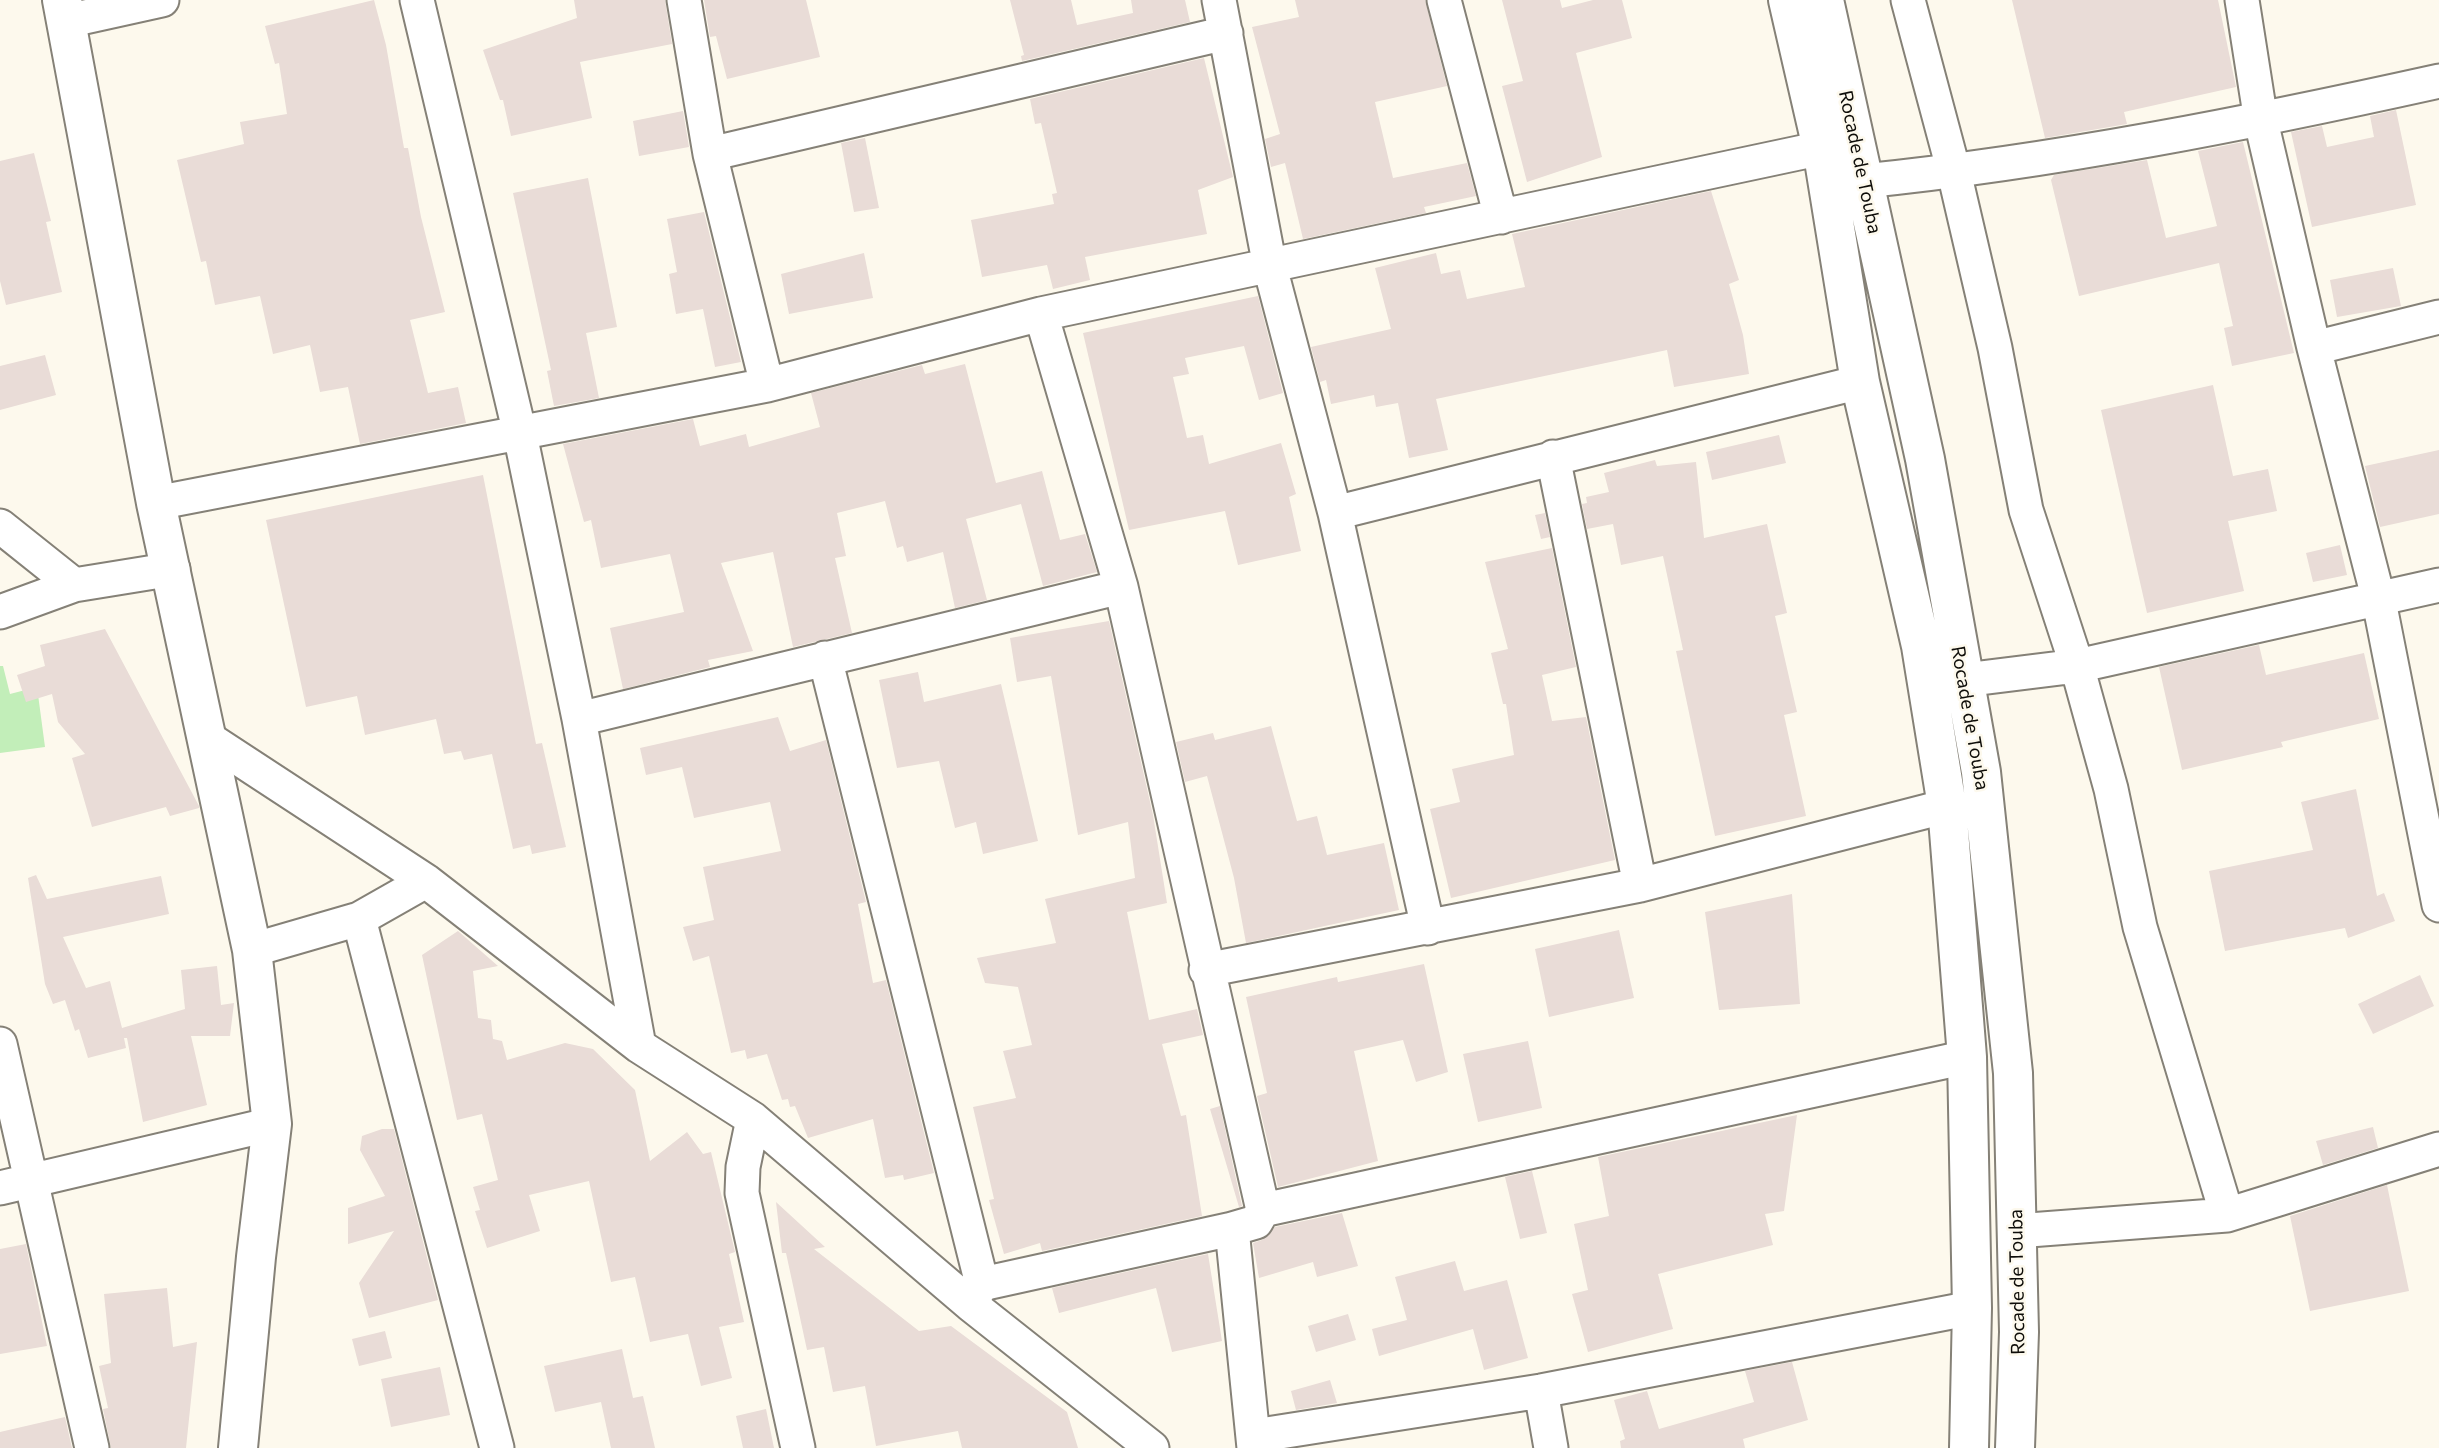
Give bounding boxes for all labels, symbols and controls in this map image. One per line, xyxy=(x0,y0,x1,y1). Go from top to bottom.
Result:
street label: Rocade de Touba xyxy=(1834,88,1886,236)
street label: Rocade de Touba xyxy=(1946,644,1994,792)
street label: Rocade de Touba xyxy=(2004,1209,2030,1355)

